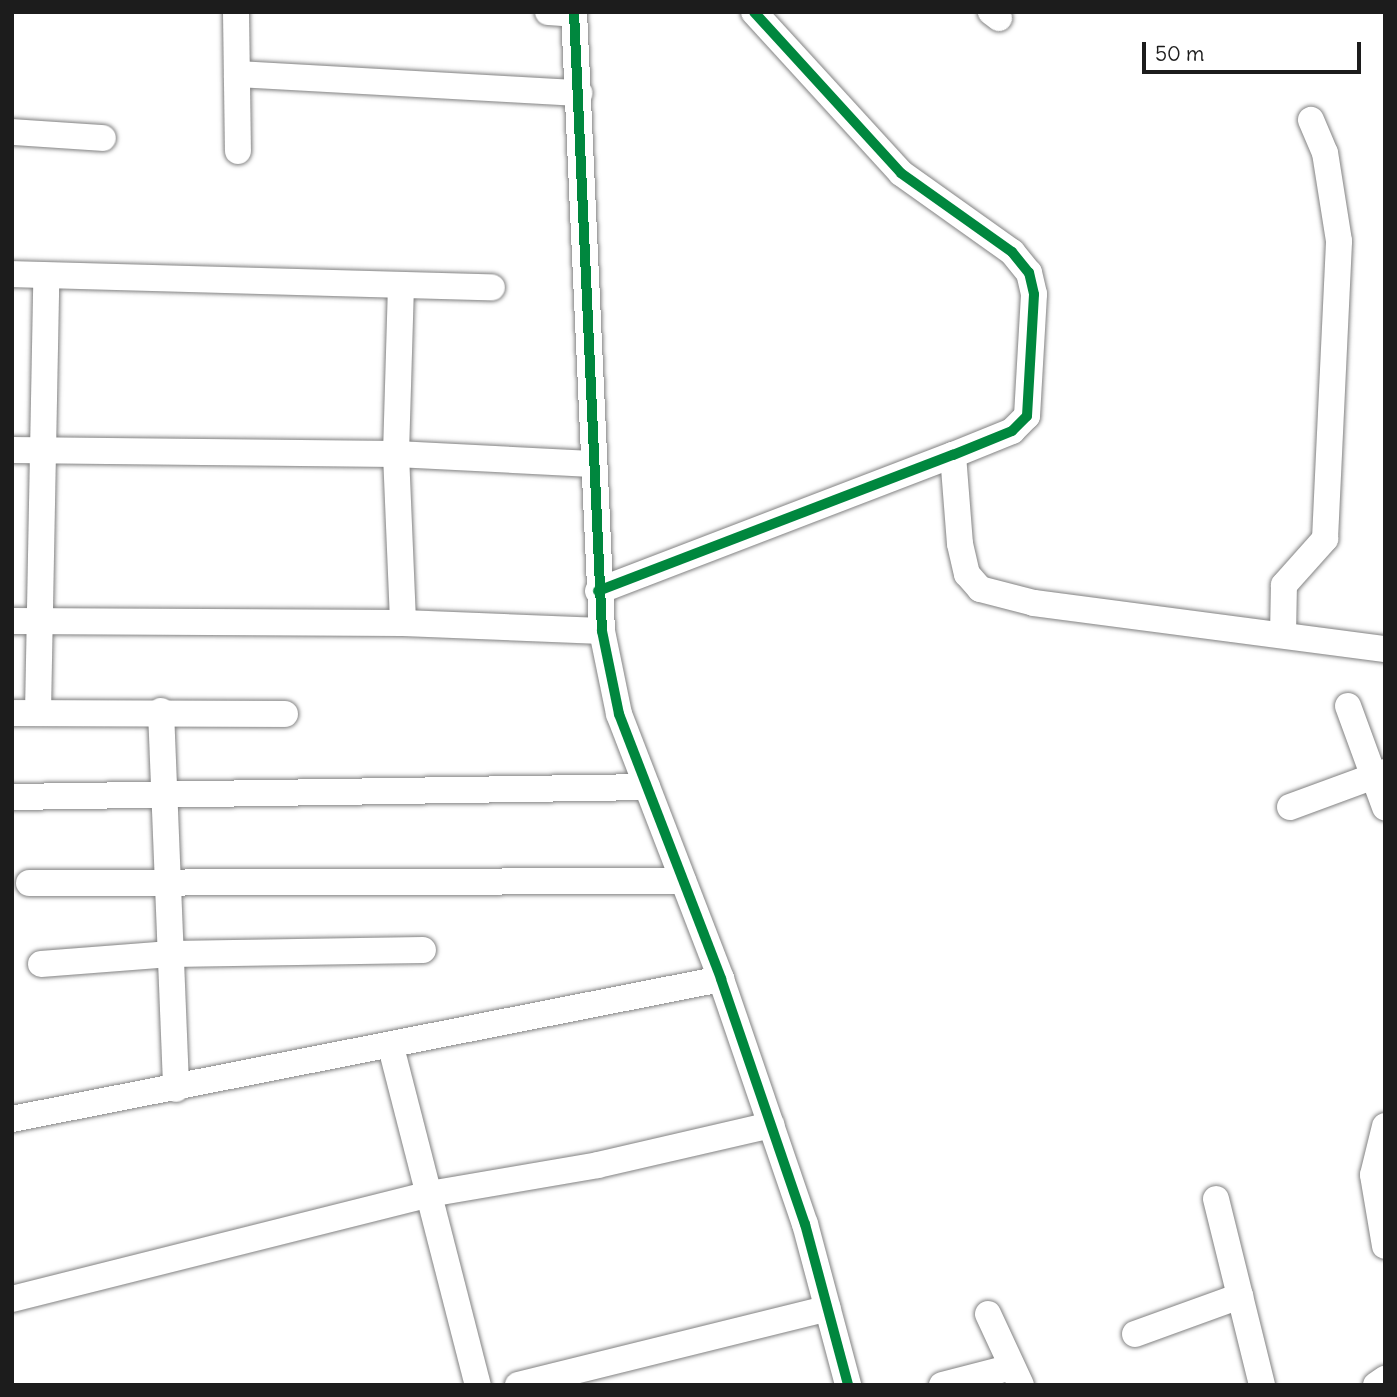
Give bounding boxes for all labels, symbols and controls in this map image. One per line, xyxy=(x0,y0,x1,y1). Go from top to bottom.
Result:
scale bar xyxy=(1145,28,1364,72)
text: 50 m xyxy=(1155,40,1204,67)

